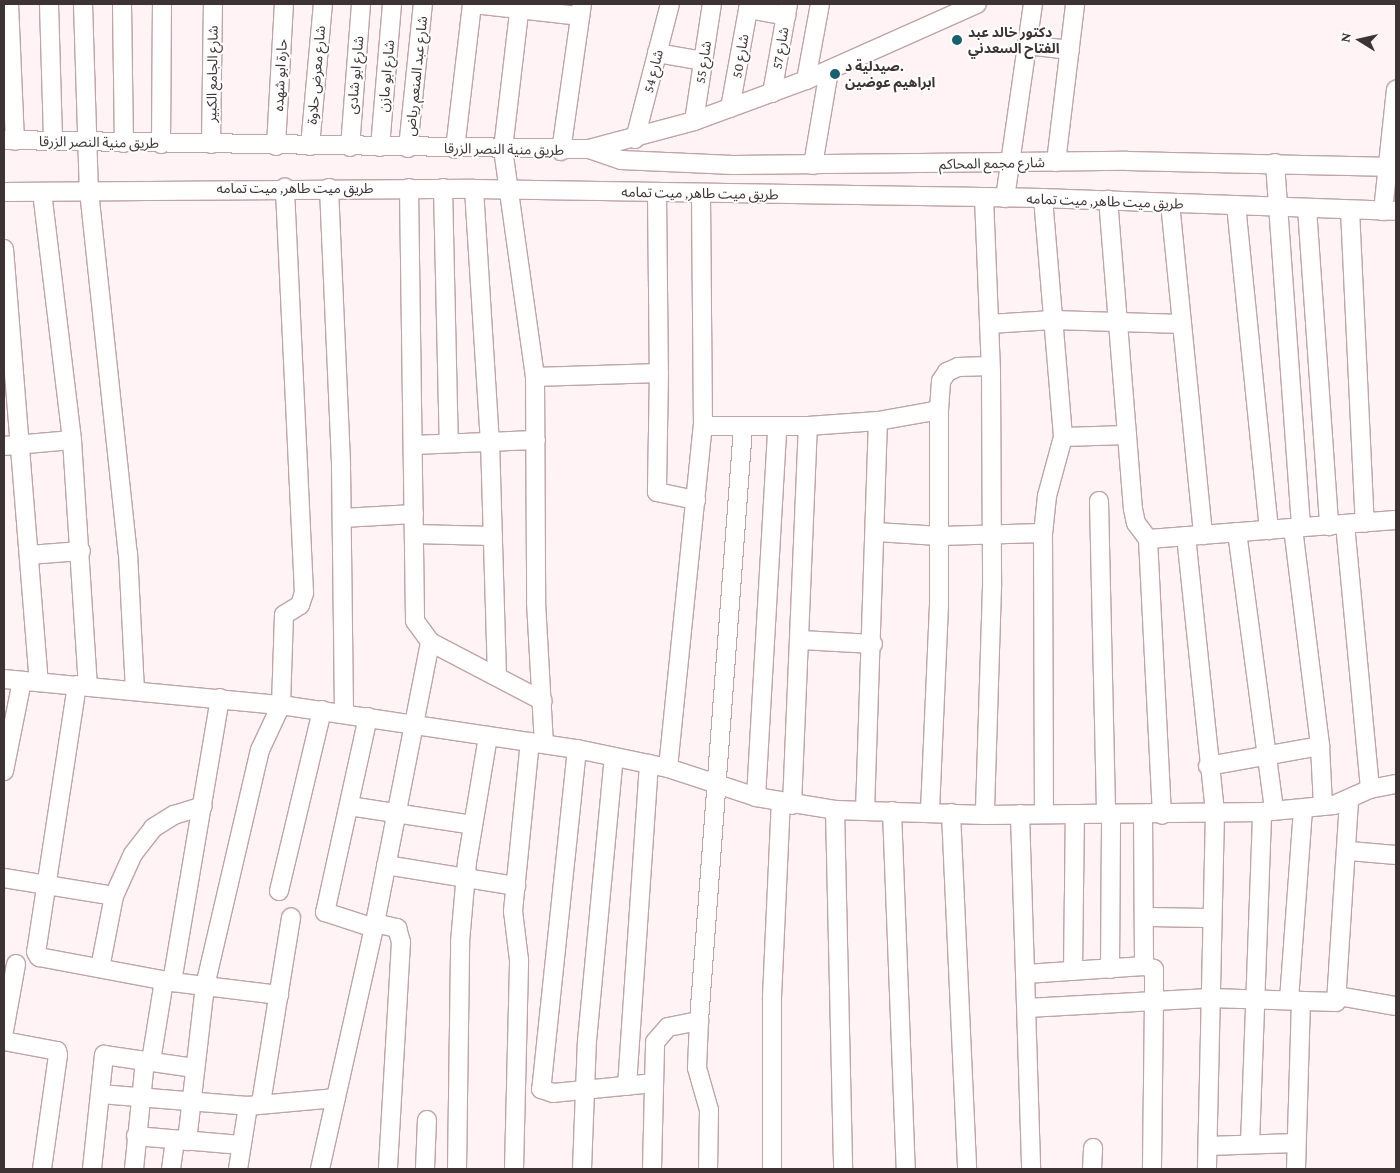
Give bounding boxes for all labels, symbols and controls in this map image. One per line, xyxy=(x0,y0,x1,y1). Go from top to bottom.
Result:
street label: شارع عبد المنعم رياض xyxy=(401,15,431,137)
north arrow xyxy=(1335,15,1385,65)
place label: دكتور خالد عبد الفتاح السعدني xyxy=(968,24,1059,56)
street label: شارع الجامع الكبير xyxy=(203,25,221,123)
street label: شارع معرض حلاوة xyxy=(303,25,329,125)
street label: شارع 57 xyxy=(768,26,792,70)
text: N xyxy=(1337,31,1354,43)
street label: شارع 50 xyxy=(728,33,752,79)
marker: دكتور خالد عبد الفتاح السعدني xyxy=(950,33,964,47)
street label: شارع ابو شادى xyxy=(343,35,367,115)
street label: حارة ابو شهده xyxy=(270,38,290,112)
street label: شارع ابو مازن xyxy=(374,39,398,113)
street label: شارع 55 xyxy=(691,39,715,85)
street label: شارع 54 xyxy=(640,48,666,94)
place label: صيدلية د. ابراهيم عوضين xyxy=(845,58,935,90)
marker: صيدلية د. ابراهيم عوضين xyxy=(829,68,841,80)
street label: طريق منية النصر الزرقا xyxy=(39,133,159,151)
street label: طريق منية النصر الزرقا xyxy=(444,140,564,158)
street label: شارع مجمع المحاكم xyxy=(939,154,1045,172)
street label: طريق ميت طاهر, ميت تمامه xyxy=(216,180,374,196)
street label: طريق ميت طاهر, ميت تمامه xyxy=(621,183,779,203)
street label: طريق ميت طاهر, ميت تمامه xyxy=(1026,190,1184,212)

